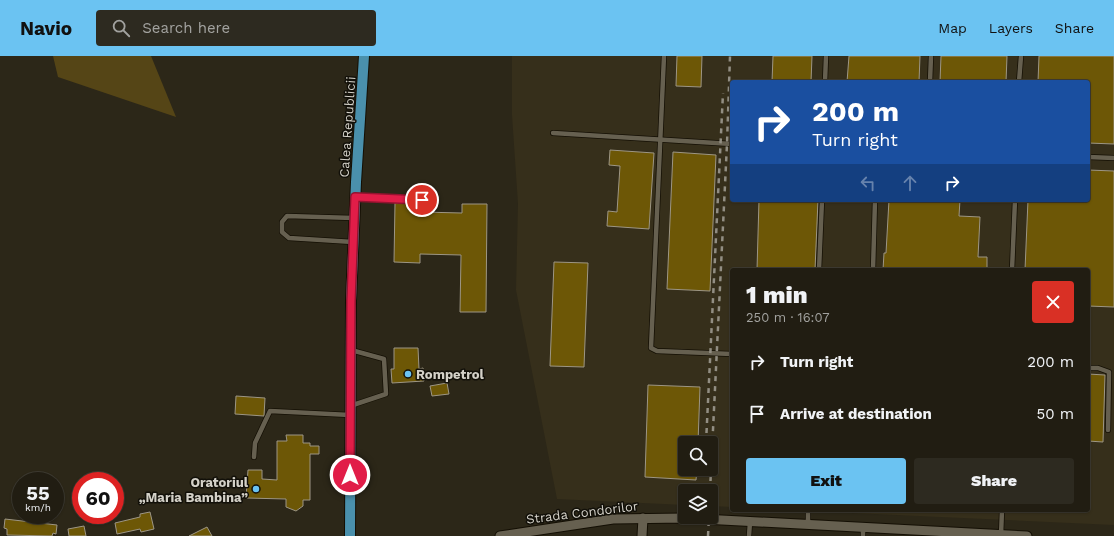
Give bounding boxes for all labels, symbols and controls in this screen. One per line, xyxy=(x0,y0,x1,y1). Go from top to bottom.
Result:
search box xyxy=(96,10,376,46)
text: Navio xyxy=(20,17,72,40)
icon: search xyxy=(110,17,132,39)
text: Search here xyxy=(142,19,230,37)
text: Map xyxy=(938,20,967,36)
text: Layers xyxy=(989,20,1033,36)
text: Share xyxy=(1055,20,1094,36)
street label: Calea Republicii xyxy=(336,76,359,178)
text: 200 m xyxy=(812,95,899,128)
icon: right xyxy=(746,96,798,148)
text: Turn right xyxy=(812,129,898,150)
icon: left xyxy=(857,172,879,194)
icon: ahead xyxy=(899,172,921,194)
icon: right xyxy=(941,172,963,194)
pin xyxy=(405,183,439,217)
icon: arrive xyxy=(411,189,433,211)
text: 1 min xyxy=(746,281,808,309)
button: close xyxy=(1032,281,1074,323)
text: 250 m · 16:07 xyxy=(746,310,830,325)
icon: right xyxy=(746,351,768,373)
text: Turn right xyxy=(780,353,853,371)
text: 200 m xyxy=(1027,353,1074,371)
place label: Rompetrol xyxy=(416,367,484,382)
marker: Rompetrol xyxy=(403,369,413,379)
icon: arrive xyxy=(746,403,768,425)
text: Arrive at destination xyxy=(780,405,932,423)
text: 50 m xyxy=(1037,405,1074,423)
map controls xyxy=(678,436,718,524)
button: search xyxy=(678,436,718,476)
position arrow xyxy=(329,454,371,496)
button: Exit xyxy=(746,458,906,504)
button: Share xyxy=(914,458,1074,504)
speed limit sign: 60 xyxy=(72,472,124,524)
place label: Oratoriul „Maria Bambina” xyxy=(139,475,249,505)
text: 55 xyxy=(26,481,50,505)
marker: Oratoriul „Maria Bambina” xyxy=(251,484,261,494)
button: layers xyxy=(678,484,718,524)
street label: Strada Condorilor xyxy=(525,498,639,527)
text: km/h xyxy=(25,502,51,513)

